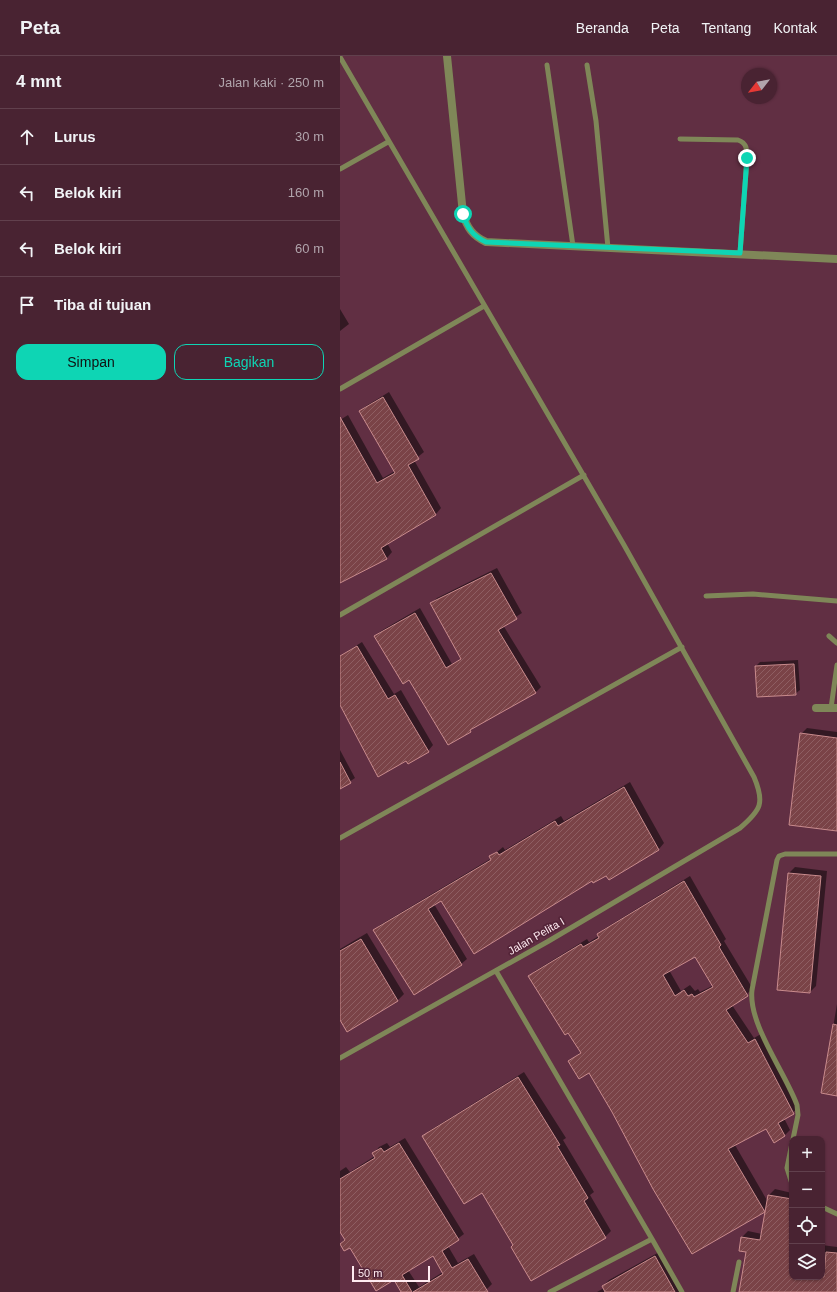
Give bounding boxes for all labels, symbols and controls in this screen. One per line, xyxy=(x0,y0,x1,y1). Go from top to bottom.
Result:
text: Peta xyxy=(20,17,60,38)
text: Beranda xyxy=(576,20,629,36)
text: Peta xyxy=(651,20,680,36)
text: Tentang xyxy=(702,20,751,36)
text: Kontak xyxy=(773,20,817,36)
north arrow xyxy=(741,68,777,104)
text: 4 mnt xyxy=(16,72,61,91)
text: Jalan kaki · 250 m xyxy=(219,75,324,90)
icon: ahead xyxy=(16,126,38,148)
text: Lurus xyxy=(54,128,96,145)
text: 30 m xyxy=(295,129,324,144)
route end xyxy=(738,149,756,167)
icon: left xyxy=(16,182,38,204)
text: Belok kiri xyxy=(54,184,122,201)
text: 160 m xyxy=(288,185,324,200)
route start xyxy=(454,205,472,223)
icon: left xyxy=(16,238,38,260)
text: Belok kiri xyxy=(54,240,122,257)
text: 60 m xyxy=(295,241,324,256)
icon: arrive xyxy=(16,294,38,316)
text: Tiba di tujuan xyxy=(54,296,151,313)
button: Simpan xyxy=(16,344,166,380)
button: Bagikan xyxy=(174,344,324,380)
street label: Jalan Pelita I xyxy=(506,915,566,957)
map controls xyxy=(789,1136,825,1280)
button: + xyxy=(789,1136,825,1172)
button: − xyxy=(789,1172,825,1208)
button: locate xyxy=(789,1208,825,1244)
button: layers xyxy=(789,1244,825,1280)
scale bar xyxy=(352,1264,430,1283)
text: 50 m xyxy=(358,1267,382,1279)

